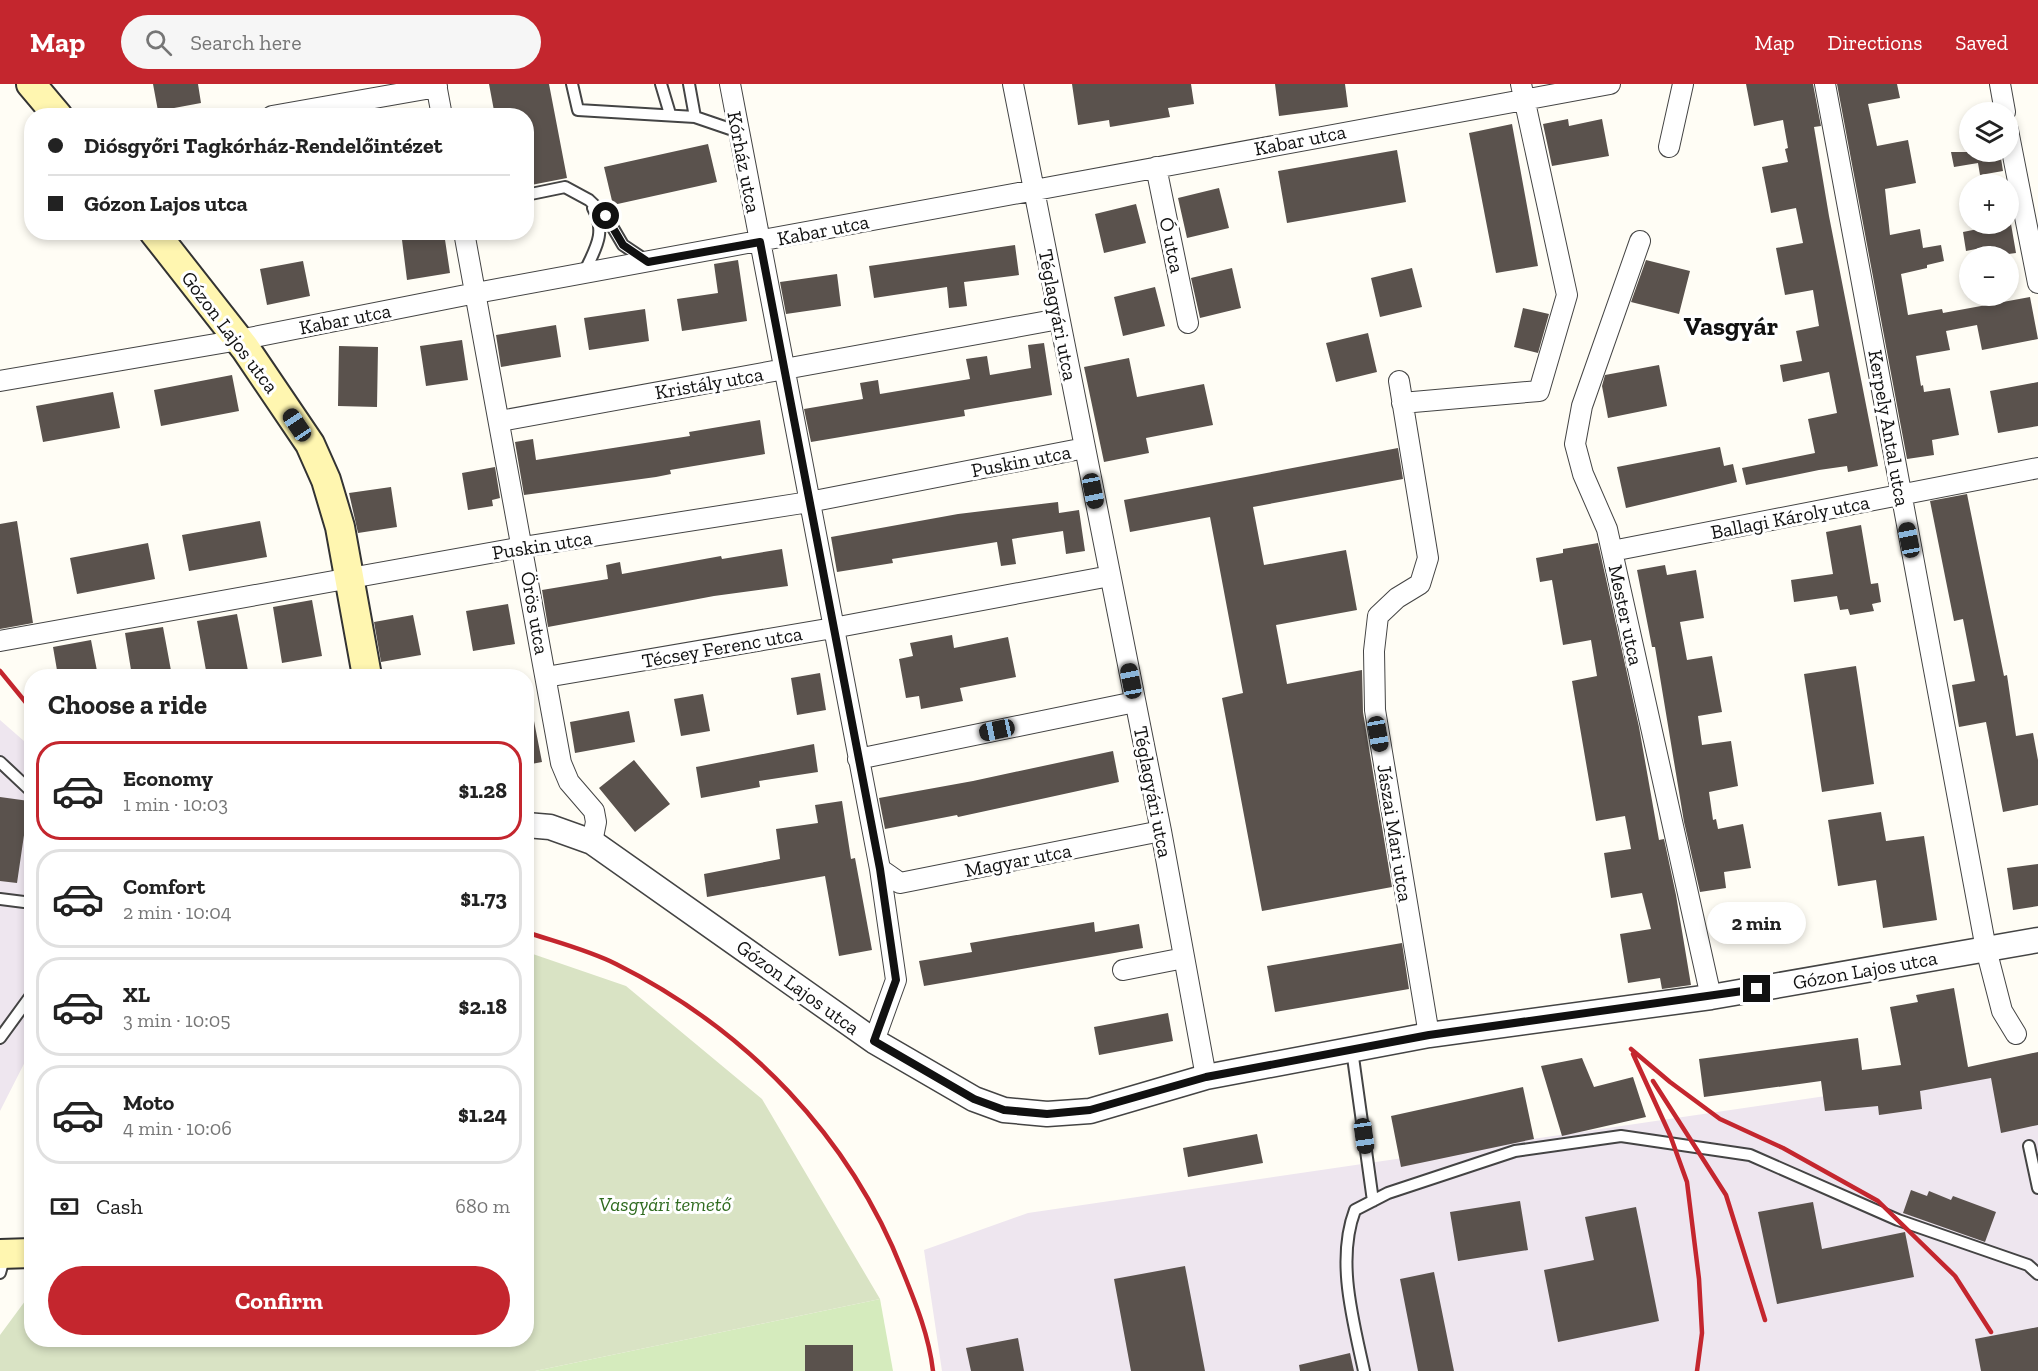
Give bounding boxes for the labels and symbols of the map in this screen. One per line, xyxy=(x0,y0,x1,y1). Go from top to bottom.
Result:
street label: Kórház utca xyxy=(722,109,766,215)
street label: Kabar utca xyxy=(1252,119,1348,161)
route start xyxy=(592,202,619,229)
street label: Kabar utca xyxy=(775,209,871,251)
street label: Ó utca xyxy=(1154,215,1190,276)
street label: Téglagyári utca xyxy=(1033,247,1083,383)
street label: Gózon Lajos utca xyxy=(176,266,284,398)
street label: Kabar utca xyxy=(297,298,393,340)
district label: Vasgyár xyxy=(1684,310,1778,342)
street label: Kerpely Antal utca xyxy=(1863,348,1915,508)
street label: Kristály utca xyxy=(653,362,765,404)
car xyxy=(279,405,315,445)
street label: Puskin utca xyxy=(969,440,1073,482)
car xyxy=(1081,472,1105,510)
street label: Ballagi Károly utca xyxy=(1709,490,1872,544)
car xyxy=(1897,521,1921,559)
street label: Puskin utca xyxy=(490,525,594,565)
street label: Mester utca xyxy=(1604,562,1648,668)
street label: Örös utca xyxy=(516,570,554,657)
street label: Técsey Ferenc utca xyxy=(640,621,804,673)
car xyxy=(1119,662,1143,700)
car xyxy=(1366,715,1390,753)
car xyxy=(978,717,1016,743)
street label: Téglagyári utca xyxy=(1128,724,1178,860)
street label: Jászai Mari utca xyxy=(1372,762,1418,904)
street label: Magyar utca xyxy=(963,838,1074,882)
callout: 2 min xyxy=(1708,902,1806,944)
street label: Gózon Lajos utca xyxy=(732,934,865,1040)
street label: Gózon Lajos utca xyxy=(1791,945,1939,995)
route end xyxy=(1743,975,1770,1002)
car xyxy=(1353,1117,1375,1155)
park label: Vasgyári temető xyxy=(599,1192,732,1216)

